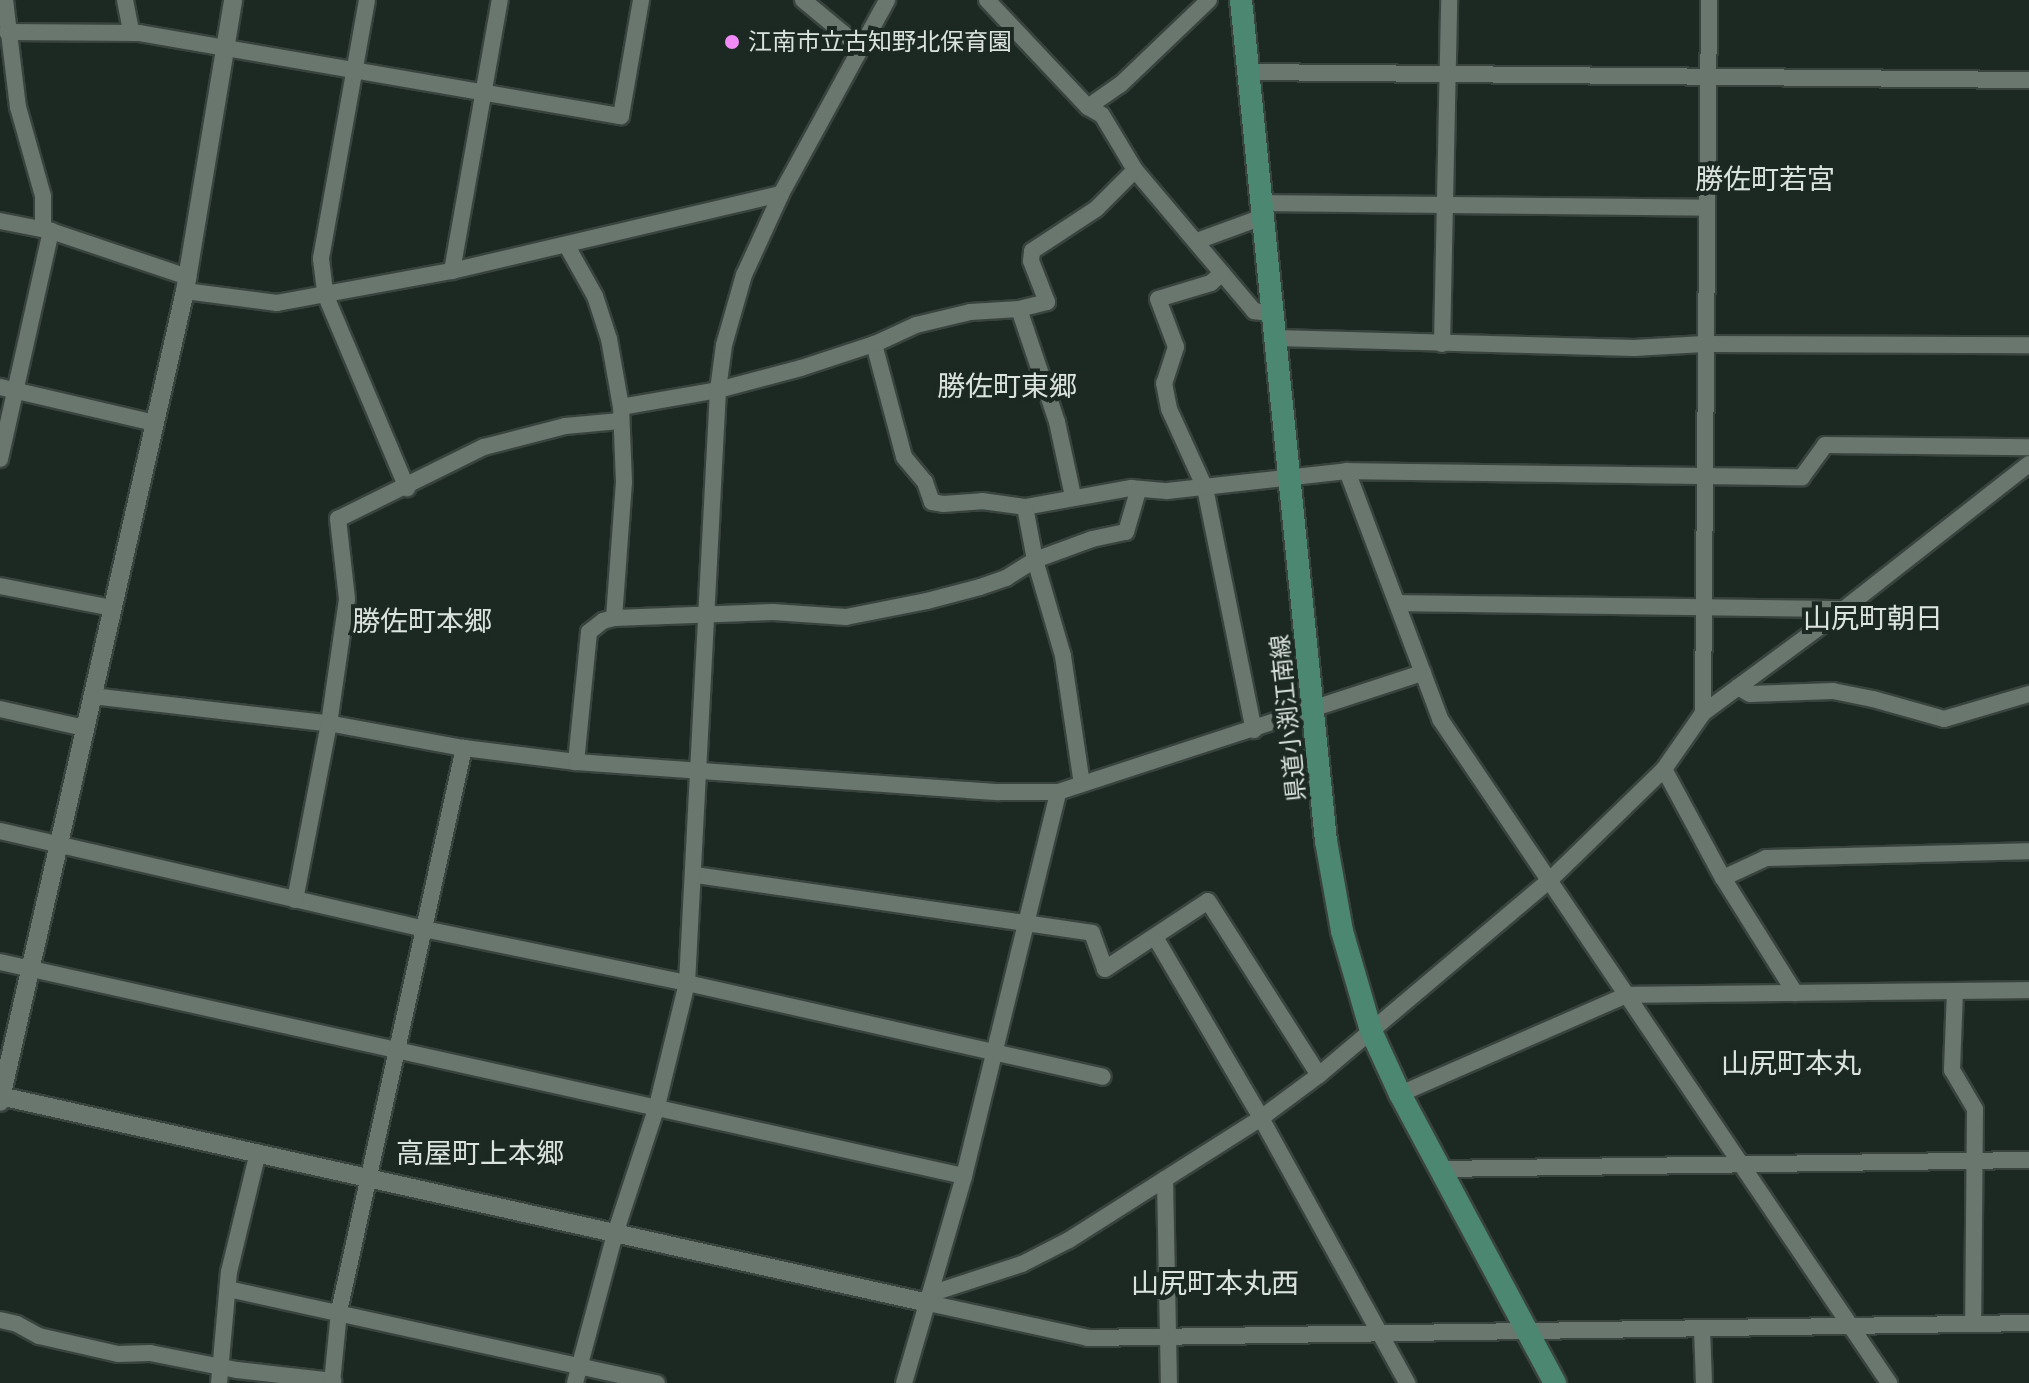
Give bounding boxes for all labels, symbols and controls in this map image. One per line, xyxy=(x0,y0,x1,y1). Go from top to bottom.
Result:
place label: 江南市立古知野北保育園 xyxy=(748,28,1012,56)
marker: 江南市立古知野北保育園 xyxy=(723,33,741,51)
district label: 勝佐町若宮 xyxy=(1695,163,1835,197)
district label: 勝佐町東郷 xyxy=(937,370,1077,404)
district label: 山尻町朝日 xyxy=(1803,602,1943,636)
district label: 勝佐町本郷 xyxy=(352,605,492,639)
street label: 県道小渕江南線 xyxy=(1265,633,1311,803)
district label: 山尻町本丸 xyxy=(1721,1047,1861,1081)
district label: 高屋町上本郷 xyxy=(396,1137,564,1171)
district label: 山尻町本丸西 xyxy=(1131,1267,1299,1301)

